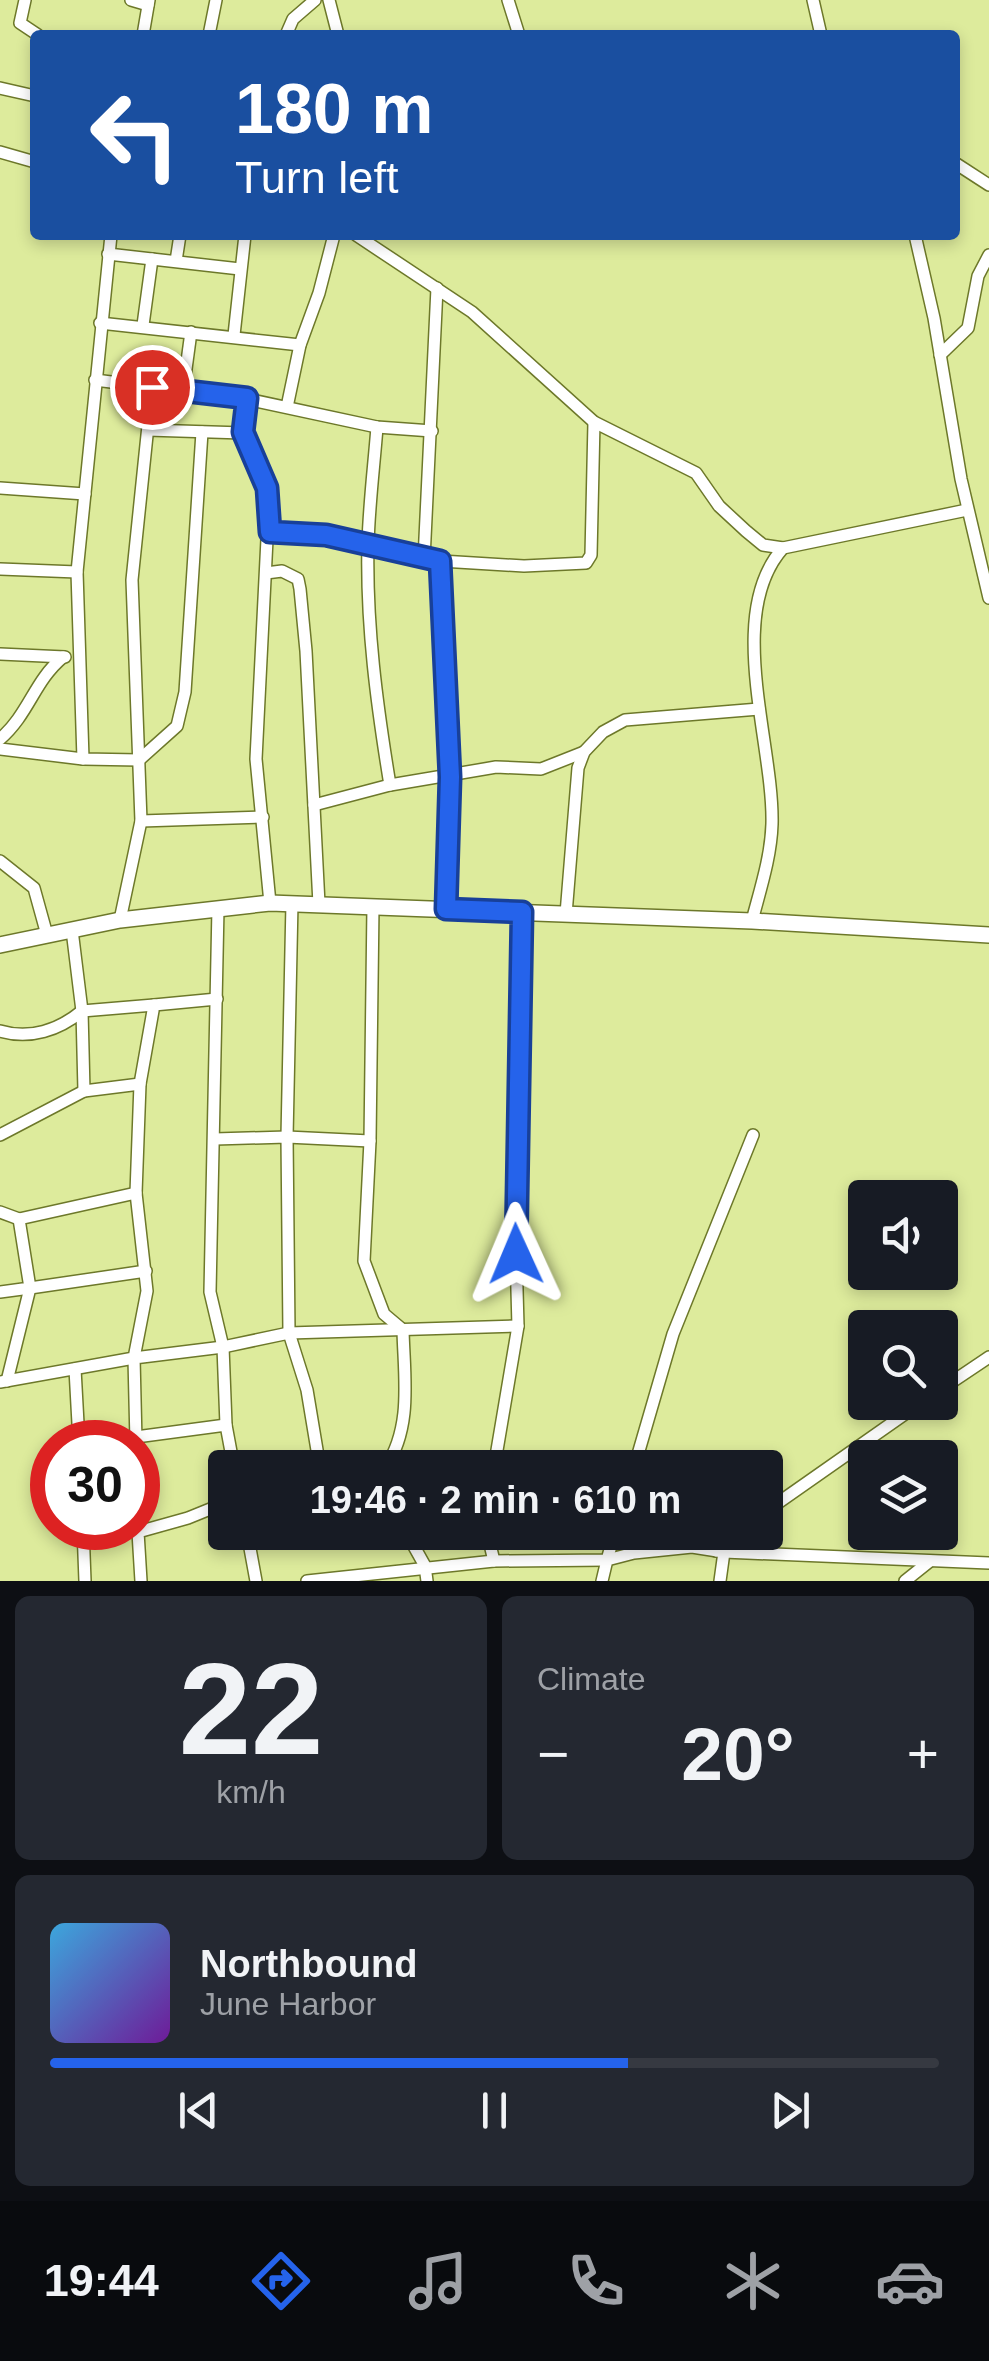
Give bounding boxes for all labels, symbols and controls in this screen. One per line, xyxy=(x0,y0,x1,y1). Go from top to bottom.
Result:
icon: left xyxy=(70,70,200,200)
text: 180 m xyxy=(235,70,433,148)
text: Turn left xyxy=(235,152,398,203)
pin xyxy=(110,345,195,430)
icon: arrive xyxy=(125,360,180,415)
map controls xyxy=(848,1180,958,1550)
button: sound xyxy=(848,1180,958,1290)
position arrow xyxy=(464,1202,568,1306)
button: search xyxy=(848,1310,958,1420)
speed limit sign: 30 xyxy=(30,1420,160,1550)
button: layers xyxy=(848,1440,958,1550)
text: 19:46 · 2 min · 610 m xyxy=(310,1479,681,1521)
text: 22 xyxy=(179,1636,323,1782)
text: Climate xyxy=(537,1661,645,1697)
text: 20° xyxy=(681,1712,795,1796)
text: − xyxy=(537,1723,569,1785)
text: + xyxy=(907,1723,939,1785)
text: km/h xyxy=(216,1774,286,1810)
text: Northbound xyxy=(200,1943,417,1985)
text: June Harbor xyxy=(200,1986,376,2022)
icon: previous xyxy=(171,2083,226,2138)
icon: pause xyxy=(467,2083,522,2138)
icon: next xyxy=(763,2083,818,2138)
icon: directions xyxy=(246,2246,316,2316)
icon: music xyxy=(403,2246,473,2316)
icon: phone xyxy=(561,2246,631,2316)
icon: climate xyxy=(718,2246,788,2316)
icon: car xyxy=(875,2246,945,2316)
text: 19:44 xyxy=(44,2255,159,2306)

